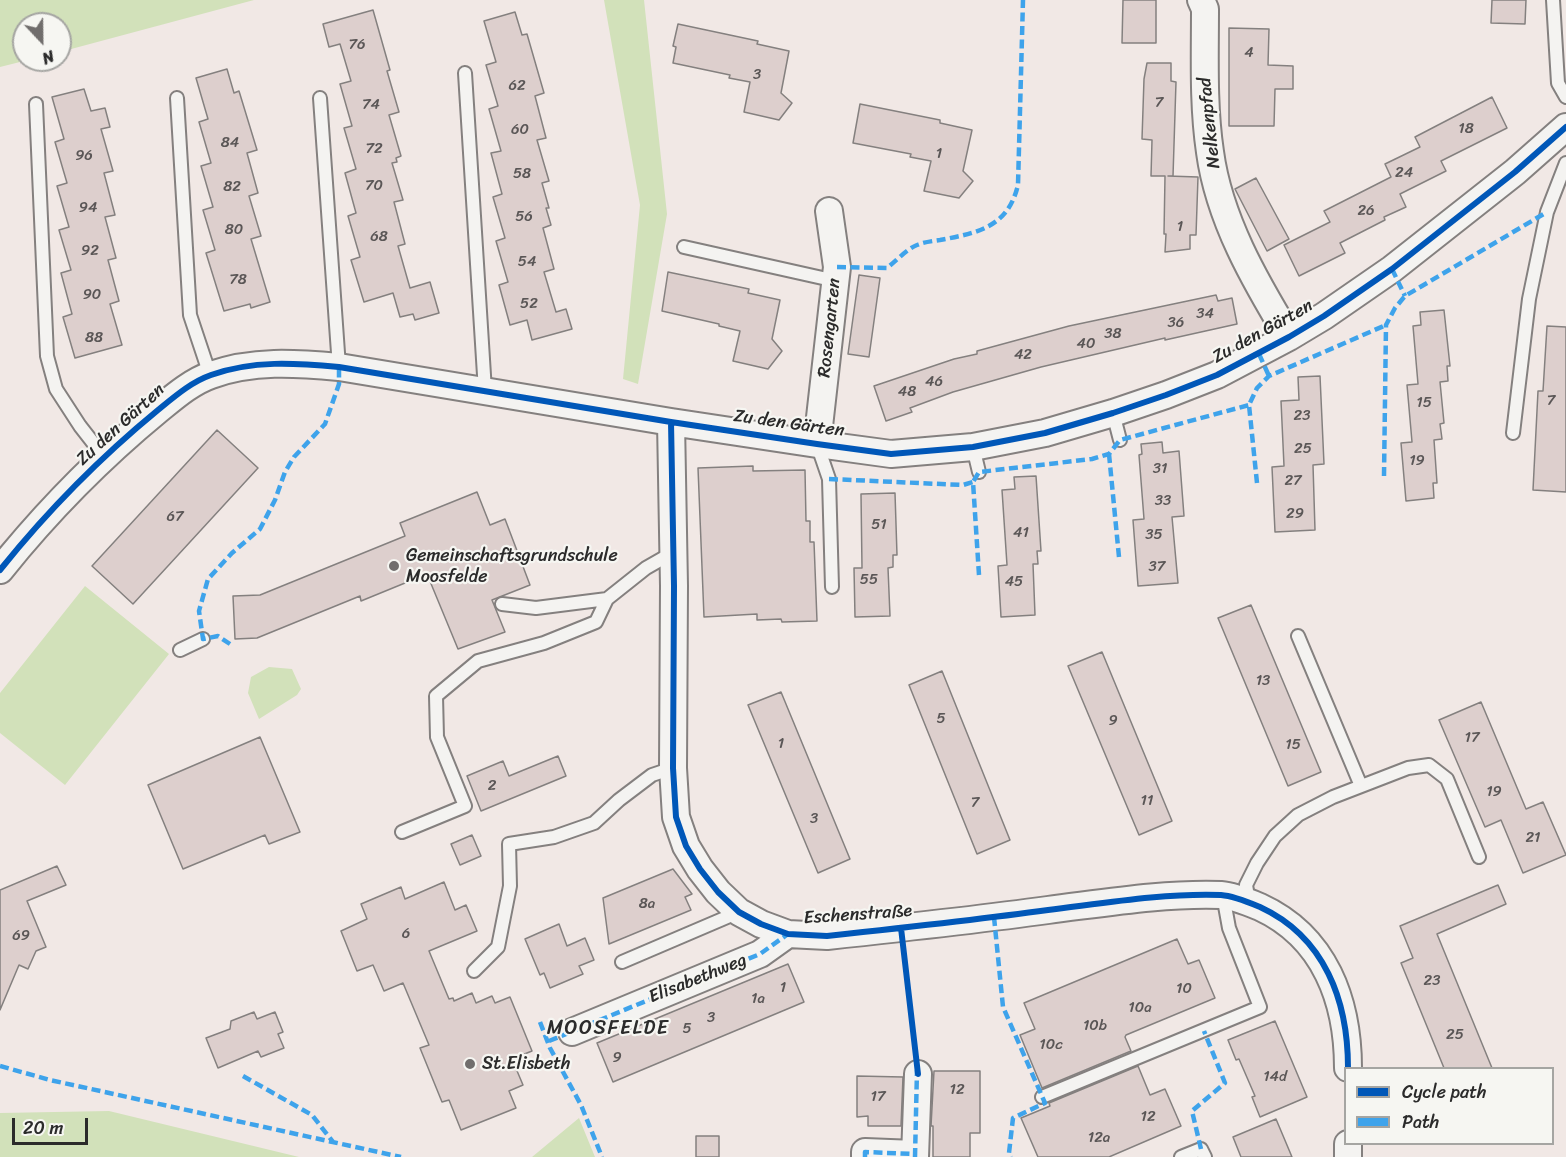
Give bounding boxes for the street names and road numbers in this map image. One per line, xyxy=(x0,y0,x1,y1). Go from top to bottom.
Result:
street label: Nelkenpfad xyxy=(1194,76,1226,170)
street label: Rosengarten xyxy=(814,277,846,379)
street label: Zu den Gärten xyxy=(1209,295,1317,369)
street label: Zu den Gärten xyxy=(72,380,170,470)
street label: Zu den Gärten xyxy=(732,406,846,442)
street label: Eschenstraße xyxy=(803,900,913,930)
street label: Elisabethweg xyxy=(646,950,750,1008)

